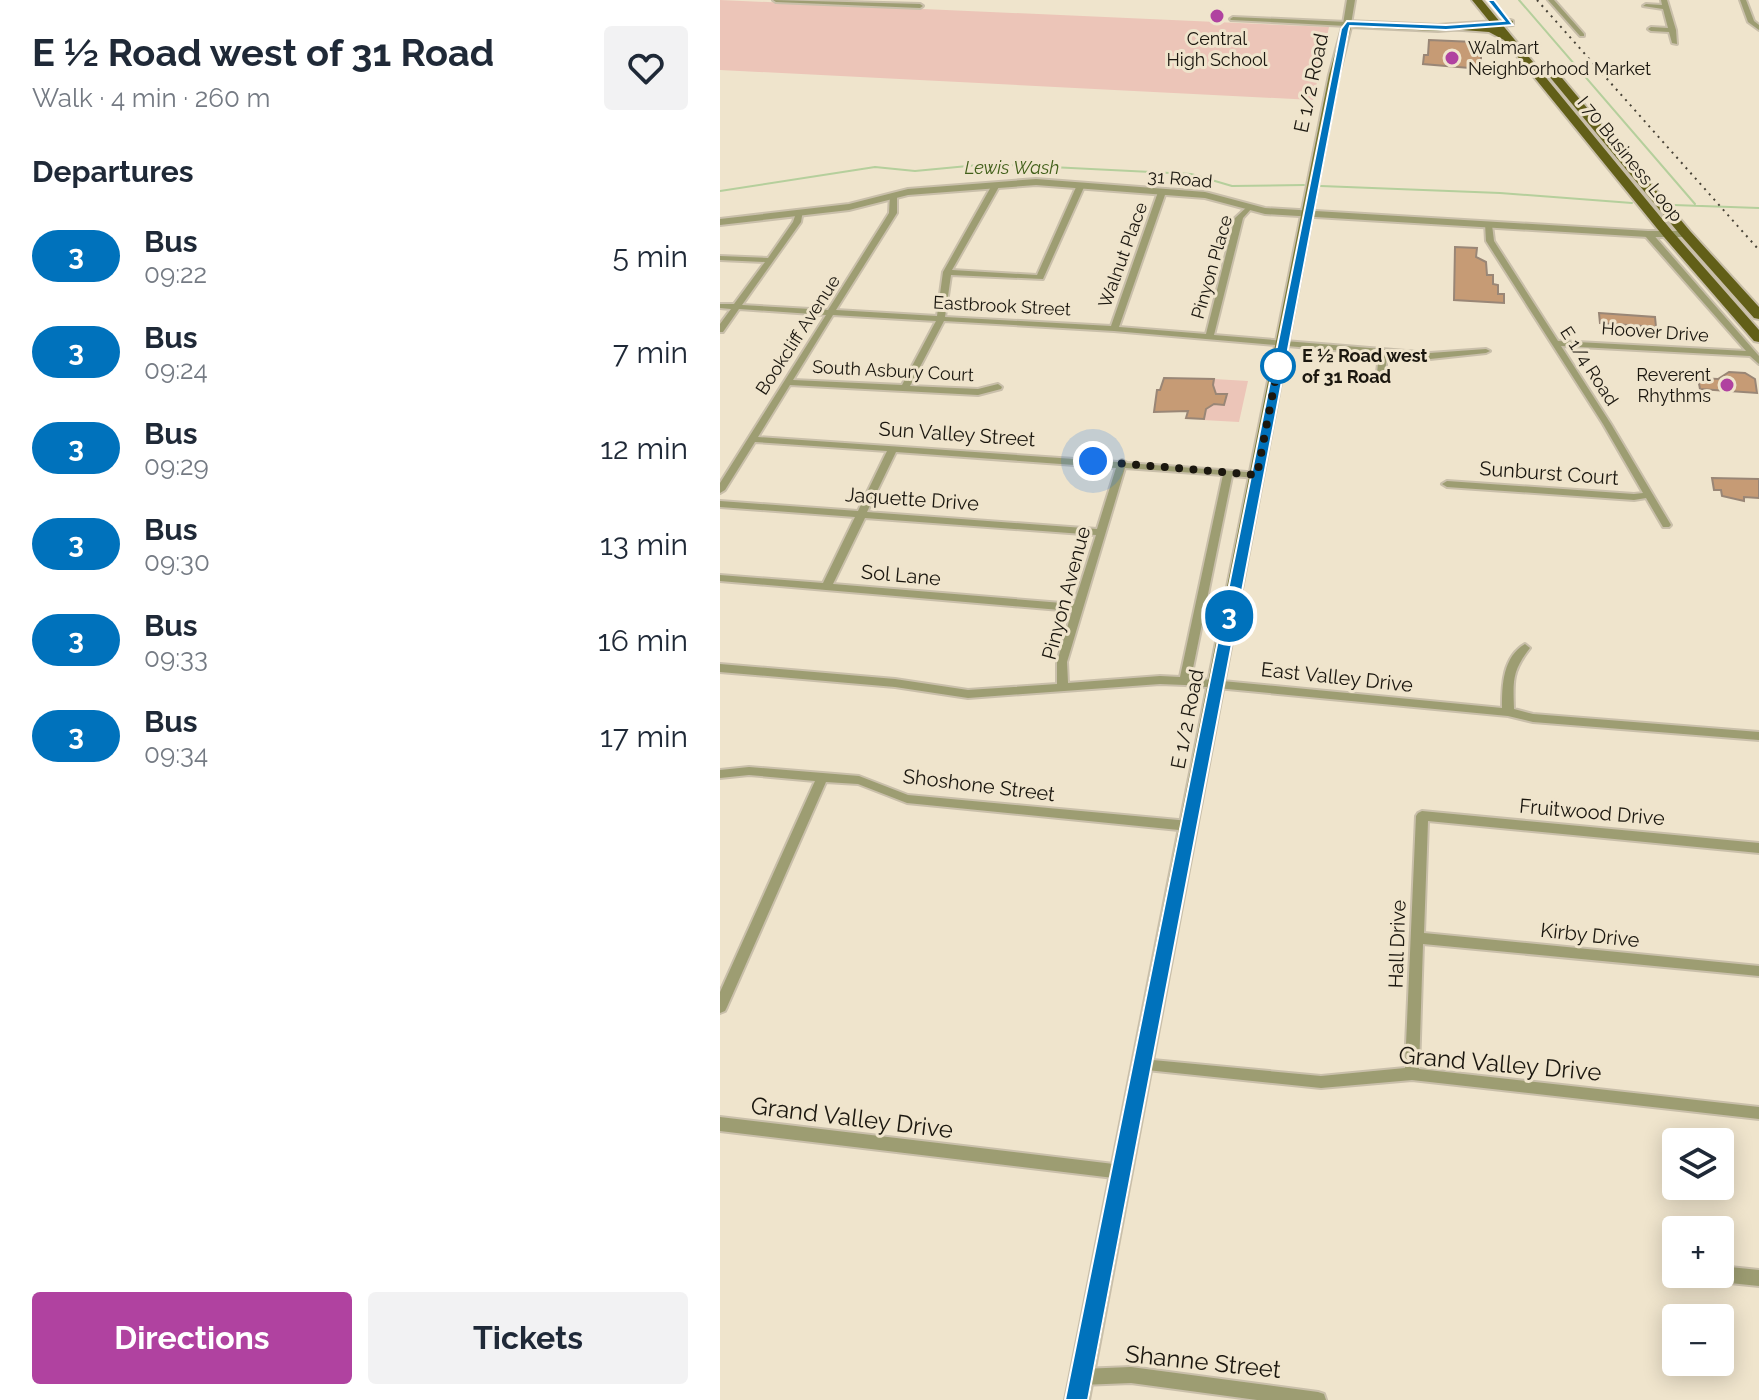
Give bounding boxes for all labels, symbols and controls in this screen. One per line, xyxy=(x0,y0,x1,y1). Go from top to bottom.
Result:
marker: Central High School xyxy=(1208,7,1226,25)
button: heart xyxy=(604,26,688,110)
place label: Central High School xyxy=(1166,28,1268,70)
text: E ½ Road west of 31 Road xyxy=(32,30,494,75)
street label: E 1/2 Road xyxy=(1289,31,1333,135)
place label: Walmart Neighborhood Market xyxy=(1468,37,1651,79)
marker: Walmart Neighborhood Market xyxy=(1443,49,1461,67)
text: Walk · 4 min · 260 m xyxy=(32,83,270,113)
street label: I 70 Business Loop xyxy=(1573,92,1687,226)
text: Departures xyxy=(32,154,194,189)
water label: Lewis Wash xyxy=(965,157,1059,178)
street label: 31 Road xyxy=(1147,165,1213,192)
street label: Walnut Place xyxy=(1094,199,1151,310)
street label: Pinyon Place xyxy=(1187,212,1236,321)
text: Bus xyxy=(144,224,198,259)
text: 3 xyxy=(68,239,84,272)
text: 5 min xyxy=(612,239,688,274)
text: 09:22 xyxy=(144,259,207,289)
street label: Bookcliff Avenue xyxy=(751,271,844,399)
street label: Eastbrook Street xyxy=(933,291,1071,320)
street label: Hoover Drive xyxy=(1601,317,1710,346)
text: Bus xyxy=(144,320,198,355)
street label: E 1/4 Road xyxy=(1556,322,1623,409)
text: 3 xyxy=(68,335,84,368)
text: 7 min xyxy=(613,335,688,370)
place label: E ½ Road west of 31 Road xyxy=(1302,345,1428,387)
marker: E ½ Road west of 31 Road xyxy=(1261,349,1295,383)
text: 09:24 xyxy=(144,355,208,385)
street label: South Asbury Court xyxy=(812,356,974,385)
place label: Reverent Rhythms xyxy=(1636,364,1711,406)
marker: Reverent Rhythms xyxy=(1718,376,1736,394)
text: Bus xyxy=(144,416,198,451)
street label: Sun Valley Street xyxy=(878,417,1036,451)
text: 3 xyxy=(68,431,84,464)
text: 12 min xyxy=(600,431,688,466)
your location xyxy=(1073,441,1113,481)
text: 09:29 xyxy=(144,451,209,481)
street label: Sunburst Court xyxy=(1479,456,1620,490)
street label: Jaquette Drive xyxy=(844,482,980,516)
text: Bus xyxy=(144,512,198,547)
street label: Pinyon Avenue xyxy=(1037,524,1095,662)
text: 3 xyxy=(68,527,84,560)
text: 13 min xyxy=(600,527,688,562)
text: 09:30 xyxy=(144,547,210,577)
street label: Sol Lane xyxy=(860,560,942,590)
line badge: 3 xyxy=(1203,590,1255,642)
text: 3 xyxy=(1221,599,1237,632)
text: Bus xyxy=(144,608,198,643)
text: 3 xyxy=(68,623,84,656)
text: 16 min xyxy=(598,623,688,658)
text: 09:33 xyxy=(144,643,208,673)
street label: East Valley Drive xyxy=(1260,657,1414,697)
street label: E 1/2 Road xyxy=(1166,667,1208,771)
text: Bus xyxy=(144,704,198,739)
text: 3 xyxy=(68,719,84,752)
text: 17 min xyxy=(600,719,688,754)
text: 09:34 xyxy=(144,739,208,769)
street label: Shoshone Street xyxy=(902,764,1057,806)
street label: Fruitwood Drive xyxy=(1518,794,1666,830)
street label: Hall Drive xyxy=(1383,899,1411,989)
street label: Kirby Drive xyxy=(1539,918,1641,952)
street label: Grand Valley Drive xyxy=(1397,1040,1603,1087)
street label: Grand Valley Drive xyxy=(749,1091,955,1144)
map controls xyxy=(1662,1128,1734,1376)
button: layers xyxy=(1662,1128,1734,1200)
button: + xyxy=(1662,1216,1734,1288)
button: Directions xyxy=(32,1292,352,1384)
button: Tickets xyxy=(368,1292,688,1384)
button: − xyxy=(1662,1304,1734,1376)
street label: Shanne Street xyxy=(1124,1339,1282,1384)

